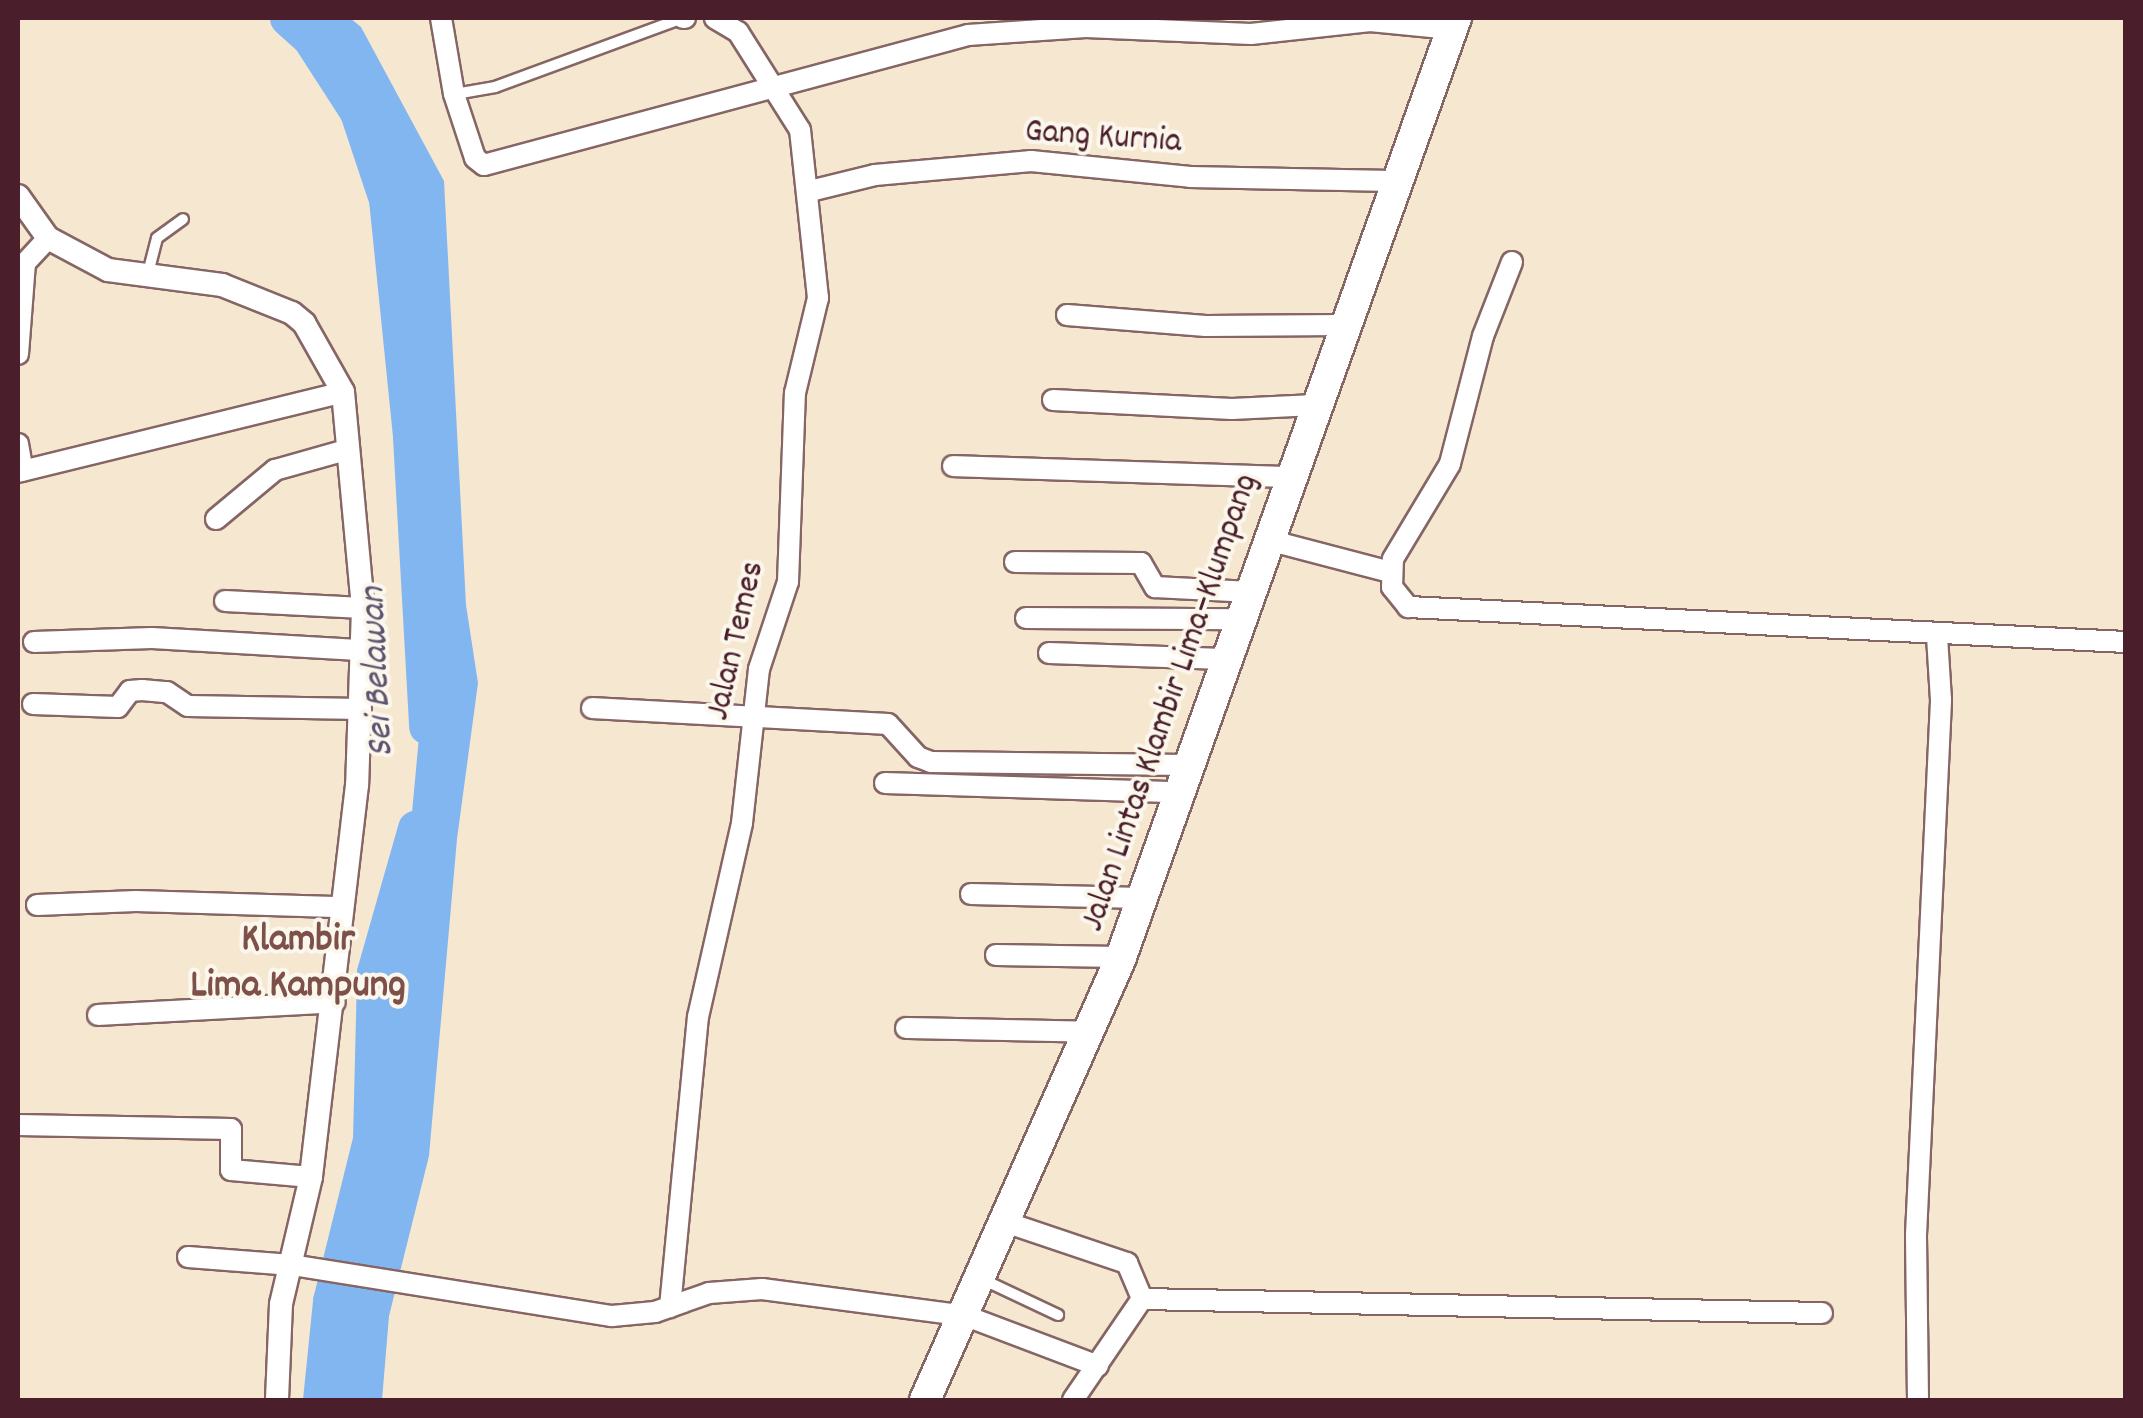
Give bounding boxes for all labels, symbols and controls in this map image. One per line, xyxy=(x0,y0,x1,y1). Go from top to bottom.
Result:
street label: Gang Kurnia xyxy=(1023,112,1183,164)
street label: Jalan Lintas Klambir Lima–Klumpang xyxy=(1073,469,1269,937)
street label: Jalan Temes xyxy=(698,558,776,724)
water label: Sei Belawan xyxy=(352,586,406,758)
district label: Klambir Lima Kampung xyxy=(190,918,406,1012)

